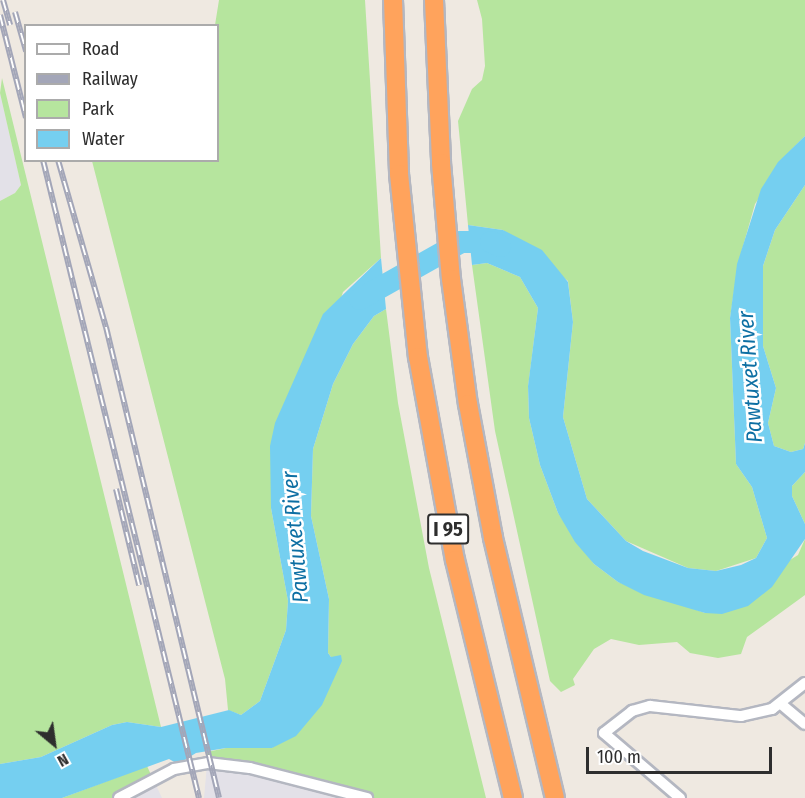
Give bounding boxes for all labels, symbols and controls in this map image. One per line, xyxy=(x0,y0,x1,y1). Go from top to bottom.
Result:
legend xyxy=(24,24,219,162)
text: Road xyxy=(82,38,119,60)
text: Railway xyxy=(82,68,138,90)
text: Park xyxy=(82,98,114,120)
text: Water xyxy=(82,128,125,150)
water label: Pawtuxet River xyxy=(732,310,768,444)
water label: Pawtuxet River xyxy=(276,470,314,604)
road number: I 95 xyxy=(427,512,469,546)
north arrow xyxy=(24,714,84,774)
scale bar xyxy=(589,735,775,773)
text: 100 m xyxy=(597,746,641,768)
text: N xyxy=(54,750,72,771)

